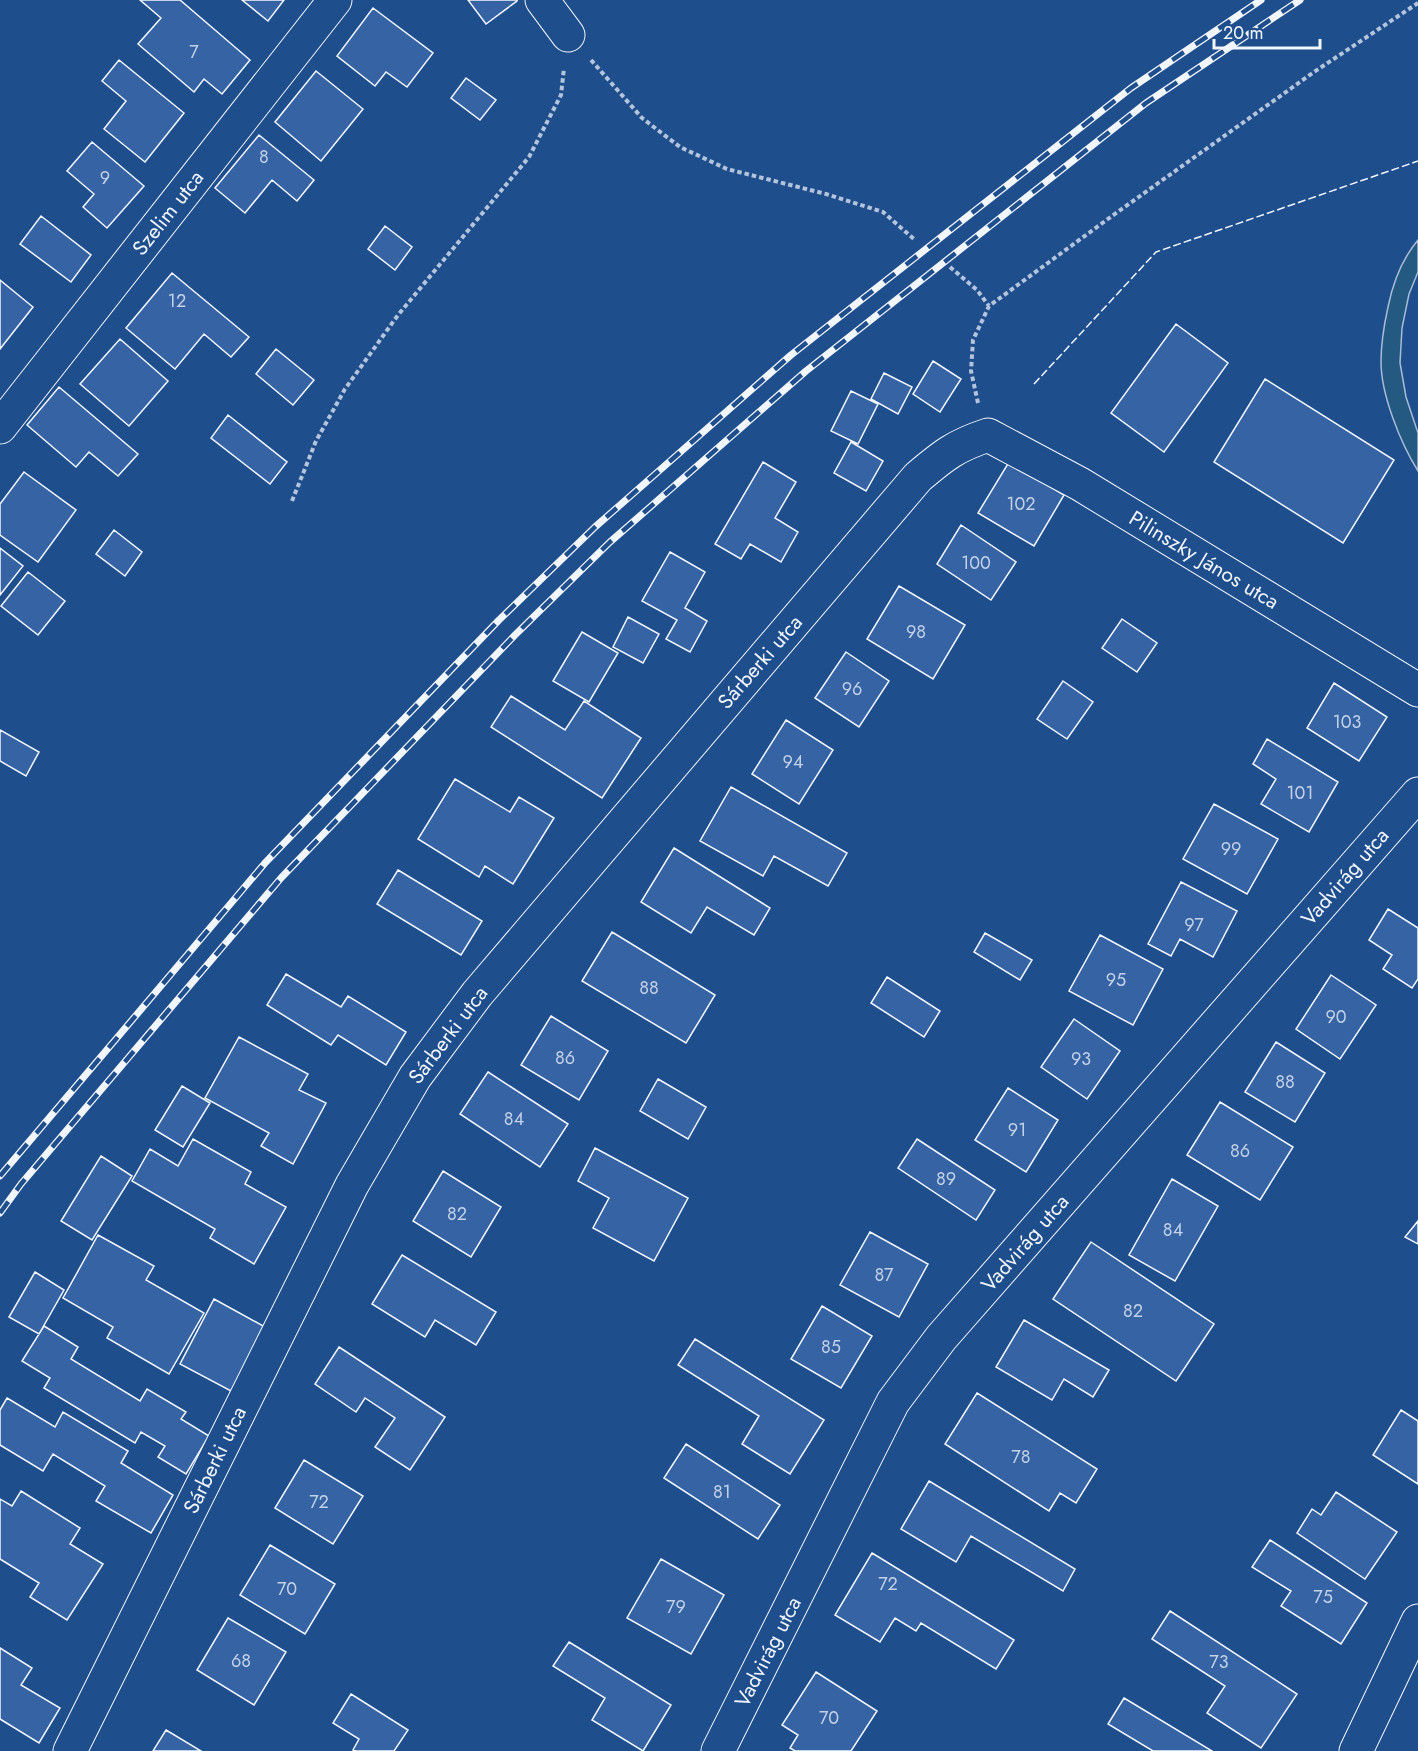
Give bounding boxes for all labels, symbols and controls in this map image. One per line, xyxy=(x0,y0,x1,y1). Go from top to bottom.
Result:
scale bar xyxy=(1214,12,1320,50)
text: 20 m xyxy=(1223,20,1263,46)
house number: 7 xyxy=(189,39,199,65)
house number: 8 xyxy=(259,144,269,170)
street label: Szelim utca xyxy=(125,164,211,262)
house number: 9 xyxy=(100,165,110,191)
house number: 12 xyxy=(168,288,186,314)
house number: 102 xyxy=(1006,491,1036,517)
street label: Pilinszky János utca xyxy=(1123,503,1285,617)
house number: 100 xyxy=(961,550,991,576)
street label: Sárberki utca xyxy=(711,608,809,716)
house number: 98 xyxy=(906,619,926,645)
house number: 96 xyxy=(842,676,862,702)
house number: 103 xyxy=(1333,709,1362,735)
house number: 94 xyxy=(783,749,803,775)
house number: 101 xyxy=(1287,780,1314,806)
street label: Vadvirág utca xyxy=(1294,822,1396,932)
house number: 99 xyxy=(1221,836,1241,862)
house number: 97 xyxy=(1184,912,1204,938)
house number: 95 xyxy=(1106,967,1126,993)
house number: 88 xyxy=(639,975,659,1001)
street label: Sárberki utca xyxy=(401,980,495,1090)
house number: 90 xyxy=(1325,1004,1347,1030)
house number: 86 xyxy=(555,1045,575,1071)
house number: 93 xyxy=(1071,1046,1091,1072)
house number: 88 xyxy=(1275,1069,1295,1095)
house number: 84 xyxy=(504,1106,524,1132)
house number: 91 xyxy=(1008,1117,1026,1143)
house number: 86 xyxy=(1230,1138,1250,1164)
house number: 89 xyxy=(936,1166,956,1192)
street label: Vadvirág utca xyxy=(974,1188,1076,1298)
house number: 82 xyxy=(447,1201,467,1227)
house number: 84 xyxy=(1163,1217,1183,1243)
house number: 87 xyxy=(874,1262,894,1288)
house number: 82 xyxy=(1123,1298,1143,1324)
house number: 85 xyxy=(821,1334,841,1360)
street label: Sárberki utca xyxy=(176,1401,254,1519)
house number: 78 xyxy=(1011,1444,1031,1470)
house number: 81 xyxy=(713,1479,731,1505)
house number: 72 xyxy=(309,1489,329,1515)
house number: 72 xyxy=(878,1571,898,1597)
house number: 70 xyxy=(277,1576,297,1602)
house number: 75 xyxy=(1313,1584,1333,1610)
street label: Vadvirág utca xyxy=(727,1592,809,1712)
house number: 79 xyxy=(666,1594,686,1620)
house number: 68 xyxy=(231,1648,251,1674)
house number: 73 xyxy=(1209,1649,1229,1675)
house number: 70 xyxy=(819,1705,839,1731)

